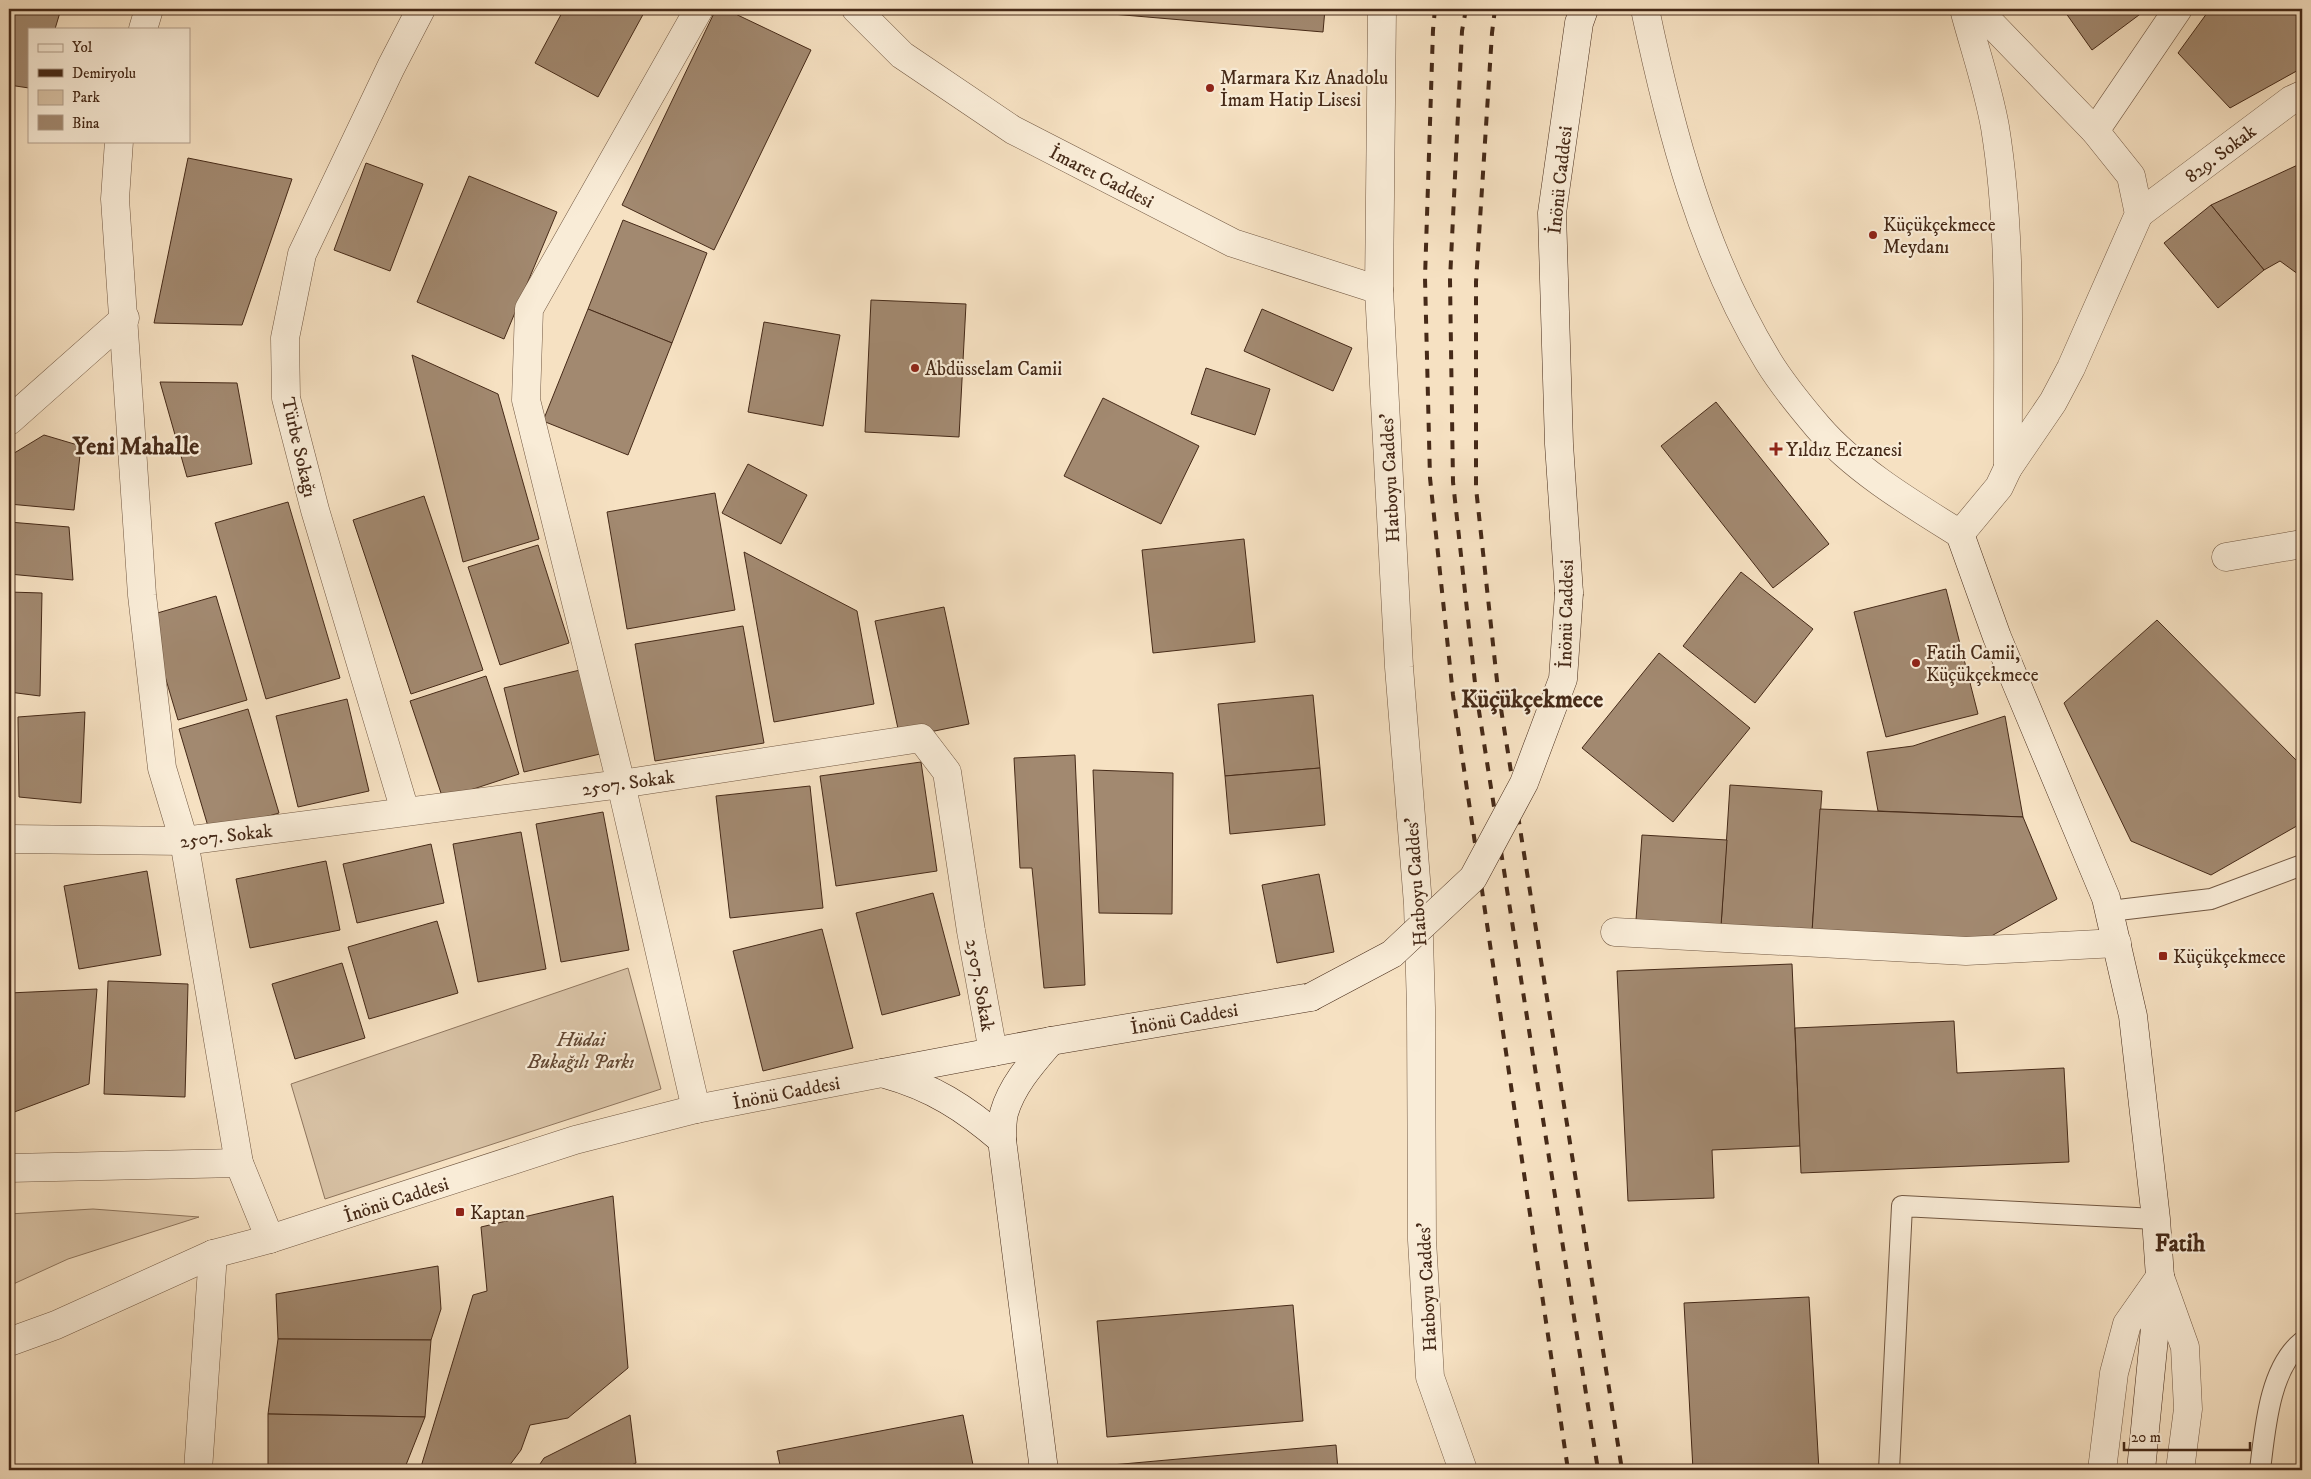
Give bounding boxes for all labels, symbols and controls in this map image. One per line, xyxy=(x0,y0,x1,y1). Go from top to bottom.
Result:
legend xyxy=(28,28,190,142)
text: Yol xyxy=(72,38,93,57)
text: Demiryolu xyxy=(72,64,136,83)
place label: Marmara Kız Anadolu İmam Hatip Lisesi xyxy=(1220,67,1388,112)
marker: Marmara Kız Anadolu İmam Hatip Lisesi xyxy=(1204,82,1216,94)
text: Park xyxy=(72,88,101,107)
text: Bina xyxy=(72,114,100,133)
street label: 829. Sokak xyxy=(2181,120,2261,188)
street label: İnönü Caddesi xyxy=(1542,125,1578,235)
street label: İmaret Caddesi xyxy=(1045,140,1158,214)
place label: Küçükçekmece Meydanı xyxy=(1883,214,1996,259)
marker: Küçükçekmece Meydanı xyxy=(1867,229,1879,241)
place label: Abdüsselam Camii xyxy=(925,358,1062,381)
marker: Abdüsselam Camii xyxy=(909,362,921,374)
street label: Türbe Sokağı xyxy=(276,395,321,500)
street label: Hatboyu Caddes' xyxy=(1376,413,1405,543)
district label: Yeni Mahalle xyxy=(72,432,199,462)
place label: Yıldız Eczanesi xyxy=(1786,439,1902,462)
marker: Yıldız Eczanesi xyxy=(1770,443,1782,455)
street label: İnönü Caddesi xyxy=(1553,559,1579,669)
place label: Fatih Camii, Küçükçekmece xyxy=(1926,642,2039,687)
marker: Fatih Camii, Küçükçekmece xyxy=(1910,657,1922,669)
district label: Küçükçekmece xyxy=(1461,685,1603,715)
street label: 2507. Sokak xyxy=(580,766,677,801)
street label: Hatboyu Caddes' xyxy=(1401,816,1432,947)
street label: 2507. Sokak xyxy=(178,819,275,854)
street label: 2507. Sokak xyxy=(960,937,999,1034)
place label: Küçükçekmece xyxy=(2173,946,2286,969)
marker: Küçükçekmece xyxy=(2157,950,2169,962)
street label: İnönü Caddesi xyxy=(1129,998,1240,1040)
park label: Hüdai Bukağılı Parkı xyxy=(527,1029,634,1074)
street label: İnönü Caddesi xyxy=(731,1071,842,1115)
street label: İnönü Caddesi xyxy=(341,1172,452,1228)
place label: Kaptan xyxy=(470,1202,525,1225)
marker: Kaptan xyxy=(454,1206,466,1218)
street label: Hatboyu Caddes' xyxy=(1413,1222,1442,1352)
district label: Fatih xyxy=(2155,1229,2206,1259)
scale bar xyxy=(2124,1419,2250,1451)
text: 20 m xyxy=(2131,1428,2161,1447)

